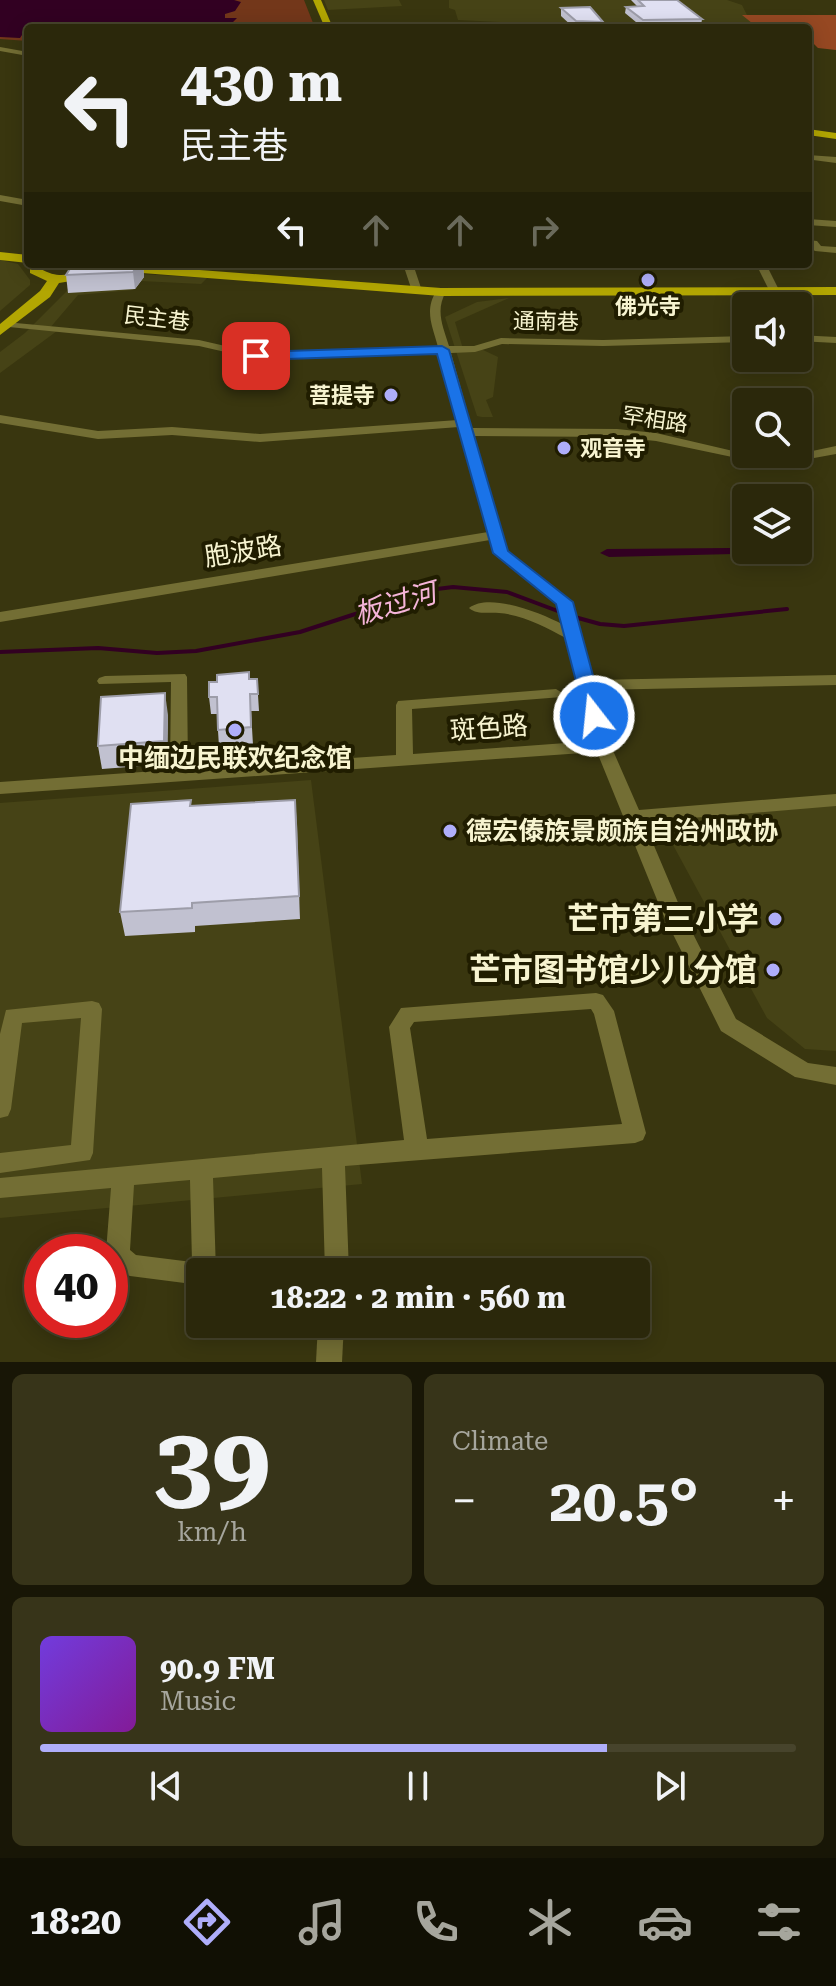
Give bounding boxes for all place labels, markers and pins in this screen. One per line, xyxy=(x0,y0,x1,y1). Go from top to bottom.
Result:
marker: 佛光寺 xyxy=(639,271,657,289)
place label: 佛光寺 xyxy=(615,294,681,319)
pin xyxy=(222,322,290,390)
place label: 菩提寺 xyxy=(309,383,375,408)
marker: 菩提寺 xyxy=(382,386,400,404)
place label: 观音寺 xyxy=(580,436,646,461)
marker: 观音寺 xyxy=(555,439,573,457)
marker: 中缅边民联欢纪念馆 xyxy=(226,721,244,739)
place label: 中缅边民联欢纪念馆 xyxy=(118,743,352,773)
place label: 德宏傣族景颇族自治州政协 xyxy=(466,816,778,846)
marker: 德宏傣族景颇族自治州政协 xyxy=(441,822,459,840)
place label: 芒市第三小学 xyxy=(567,900,759,938)
marker: 芒市第三小学 xyxy=(766,910,784,928)
place label: 芒市图书馆少儿分馆 xyxy=(469,951,757,989)
marker: 芒市图书馆少儿分馆 xyxy=(764,961,782,979)

